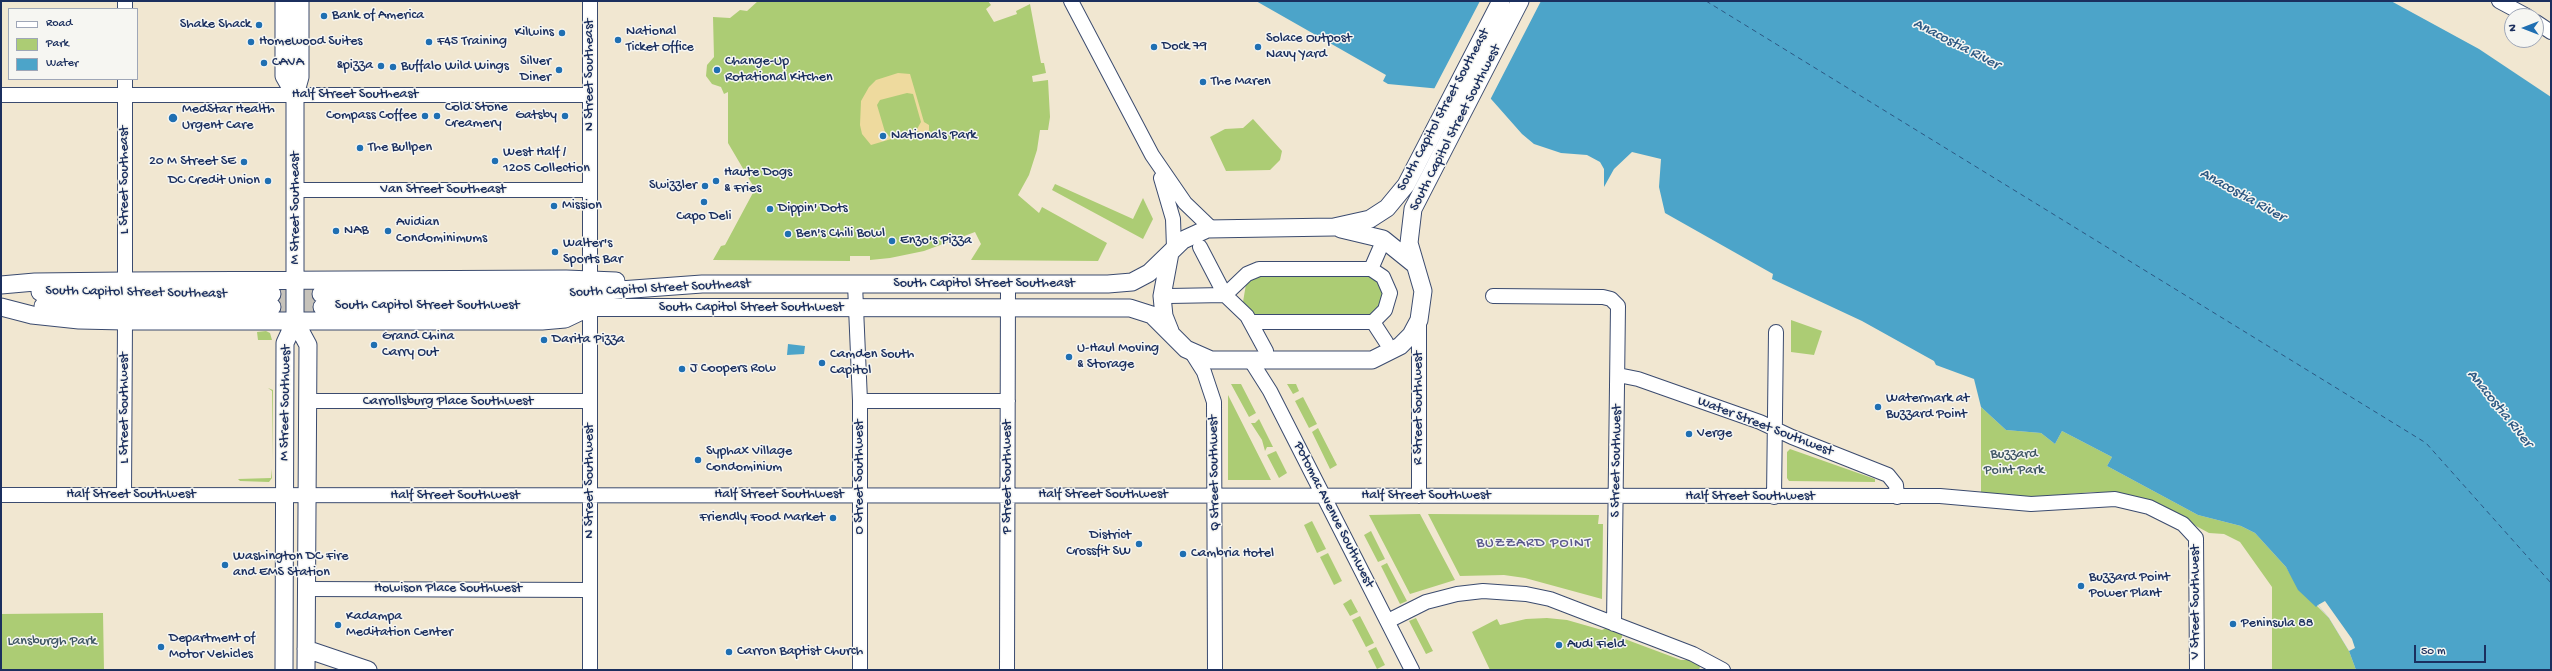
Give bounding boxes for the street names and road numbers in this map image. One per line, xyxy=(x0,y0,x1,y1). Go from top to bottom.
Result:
street label: N Street Southeast xyxy=(582,19,598,131)
street label: South Capitol Street Southeast xyxy=(1394,26,1494,194)
street label: South Capitol Street Southwest xyxy=(1407,42,1505,214)
street label: Half Street Southeast xyxy=(292,87,418,103)
street label: L Street Southeast xyxy=(117,126,133,234)
street label: M Street Southeast xyxy=(288,151,304,265)
street label: Van Street Southeast xyxy=(380,182,506,198)
street label: South Capitol Street Southeast xyxy=(569,276,751,302)
street label: South Capitol Street Southeast xyxy=(893,276,1075,292)
street label: South Capitol Street Southeast xyxy=(45,283,227,303)
street label: South Capitol Street Southwest xyxy=(335,298,519,314)
street label: South Capitol Street Southwest xyxy=(659,300,843,316)
street label: M Street Southwest xyxy=(277,345,295,461)
street label: R Street Southwest xyxy=(1411,351,1427,465)
street label: L Street Southwest xyxy=(117,352,133,464)
street label: Water Street Southwest xyxy=(1695,393,1835,461)
street label: Carrollsburg Place Southwest xyxy=(363,394,533,410)
street label: S Street Southwest xyxy=(1608,404,1626,518)
street label: Q Street Southwest xyxy=(1206,415,1224,531)
street label: O Street Southwest xyxy=(852,420,868,534)
street label: P Street Southwest xyxy=(1000,420,1016,534)
street label: N Street Southwest xyxy=(582,423,598,539)
street label: Potomac Avenue Southwest xyxy=(1289,439,1377,591)
street label: Half Street Southwest xyxy=(66,487,196,503)
street label: Half Street Southwest xyxy=(714,487,844,503)
street label: Half Street Southwest xyxy=(1038,487,1168,503)
street label: Half Street Southwest xyxy=(390,488,520,504)
street label: Half Street Southwest xyxy=(1361,488,1491,504)
street label: Half Street Southwest xyxy=(1685,489,1815,505)
street label: V Street Southwest xyxy=(2188,545,2204,659)
street label: Howison Place Southwest xyxy=(374,581,522,597)

